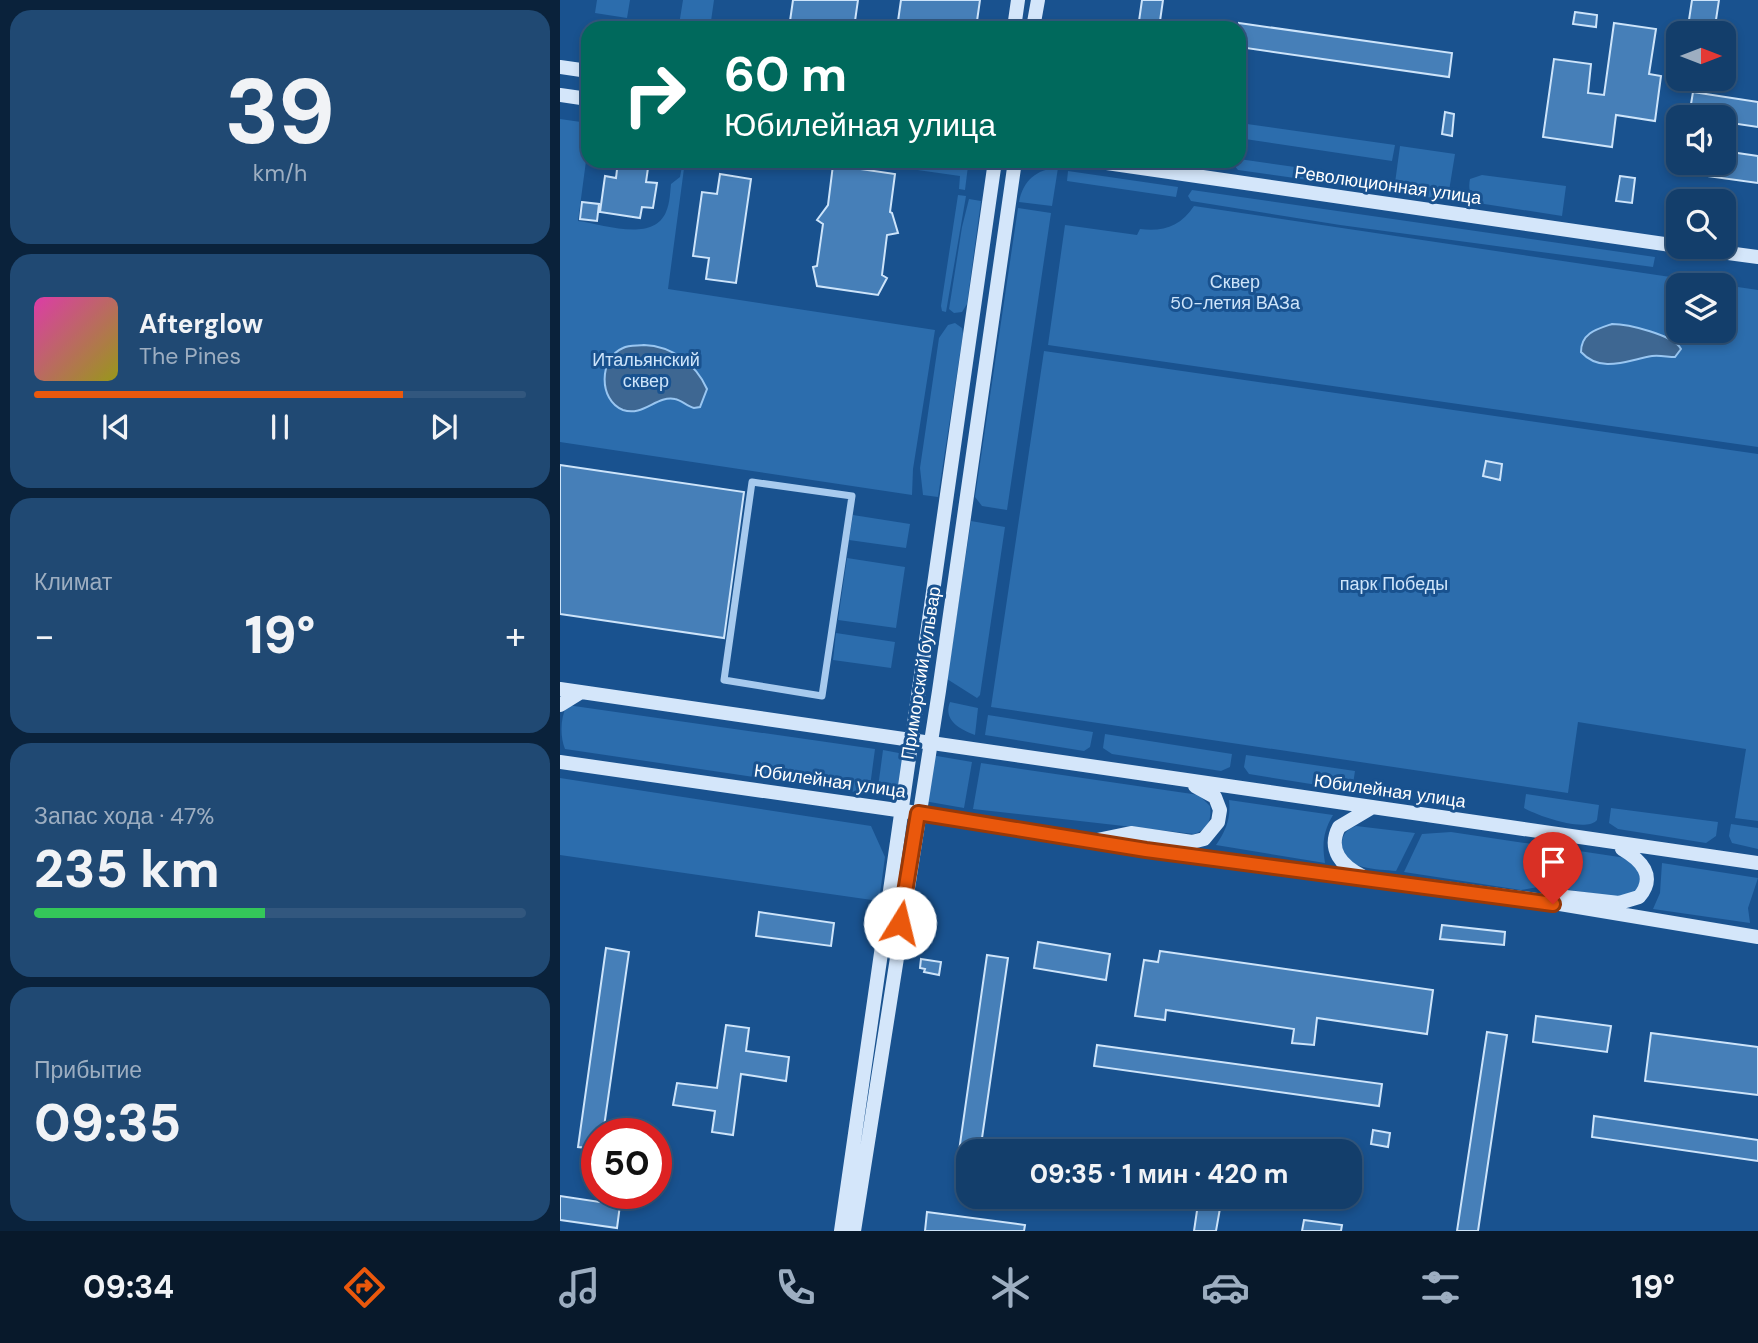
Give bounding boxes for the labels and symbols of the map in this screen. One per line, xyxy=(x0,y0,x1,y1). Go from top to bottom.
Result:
north arrow xyxy=(1666,21,1736,91)
street label: Революционная улица xyxy=(1293,160,1484,210)
park label: Сквер 50-летия ВАЗа xyxy=(1170,270,1301,315)
park label: Итальянский сквер xyxy=(592,348,700,393)
park label: парк Победы xyxy=(1340,572,1448,596)
street label: Приморский бульвар xyxy=(895,585,947,761)
street label: Юбилейная улица xyxy=(753,758,908,804)
street label: Юбилейная улица xyxy=(1313,768,1468,814)
pin xyxy=(1523,832,1583,904)
position arrow xyxy=(863,886,937,960)
speed limit sign: 50 xyxy=(581,1118,672,1209)

